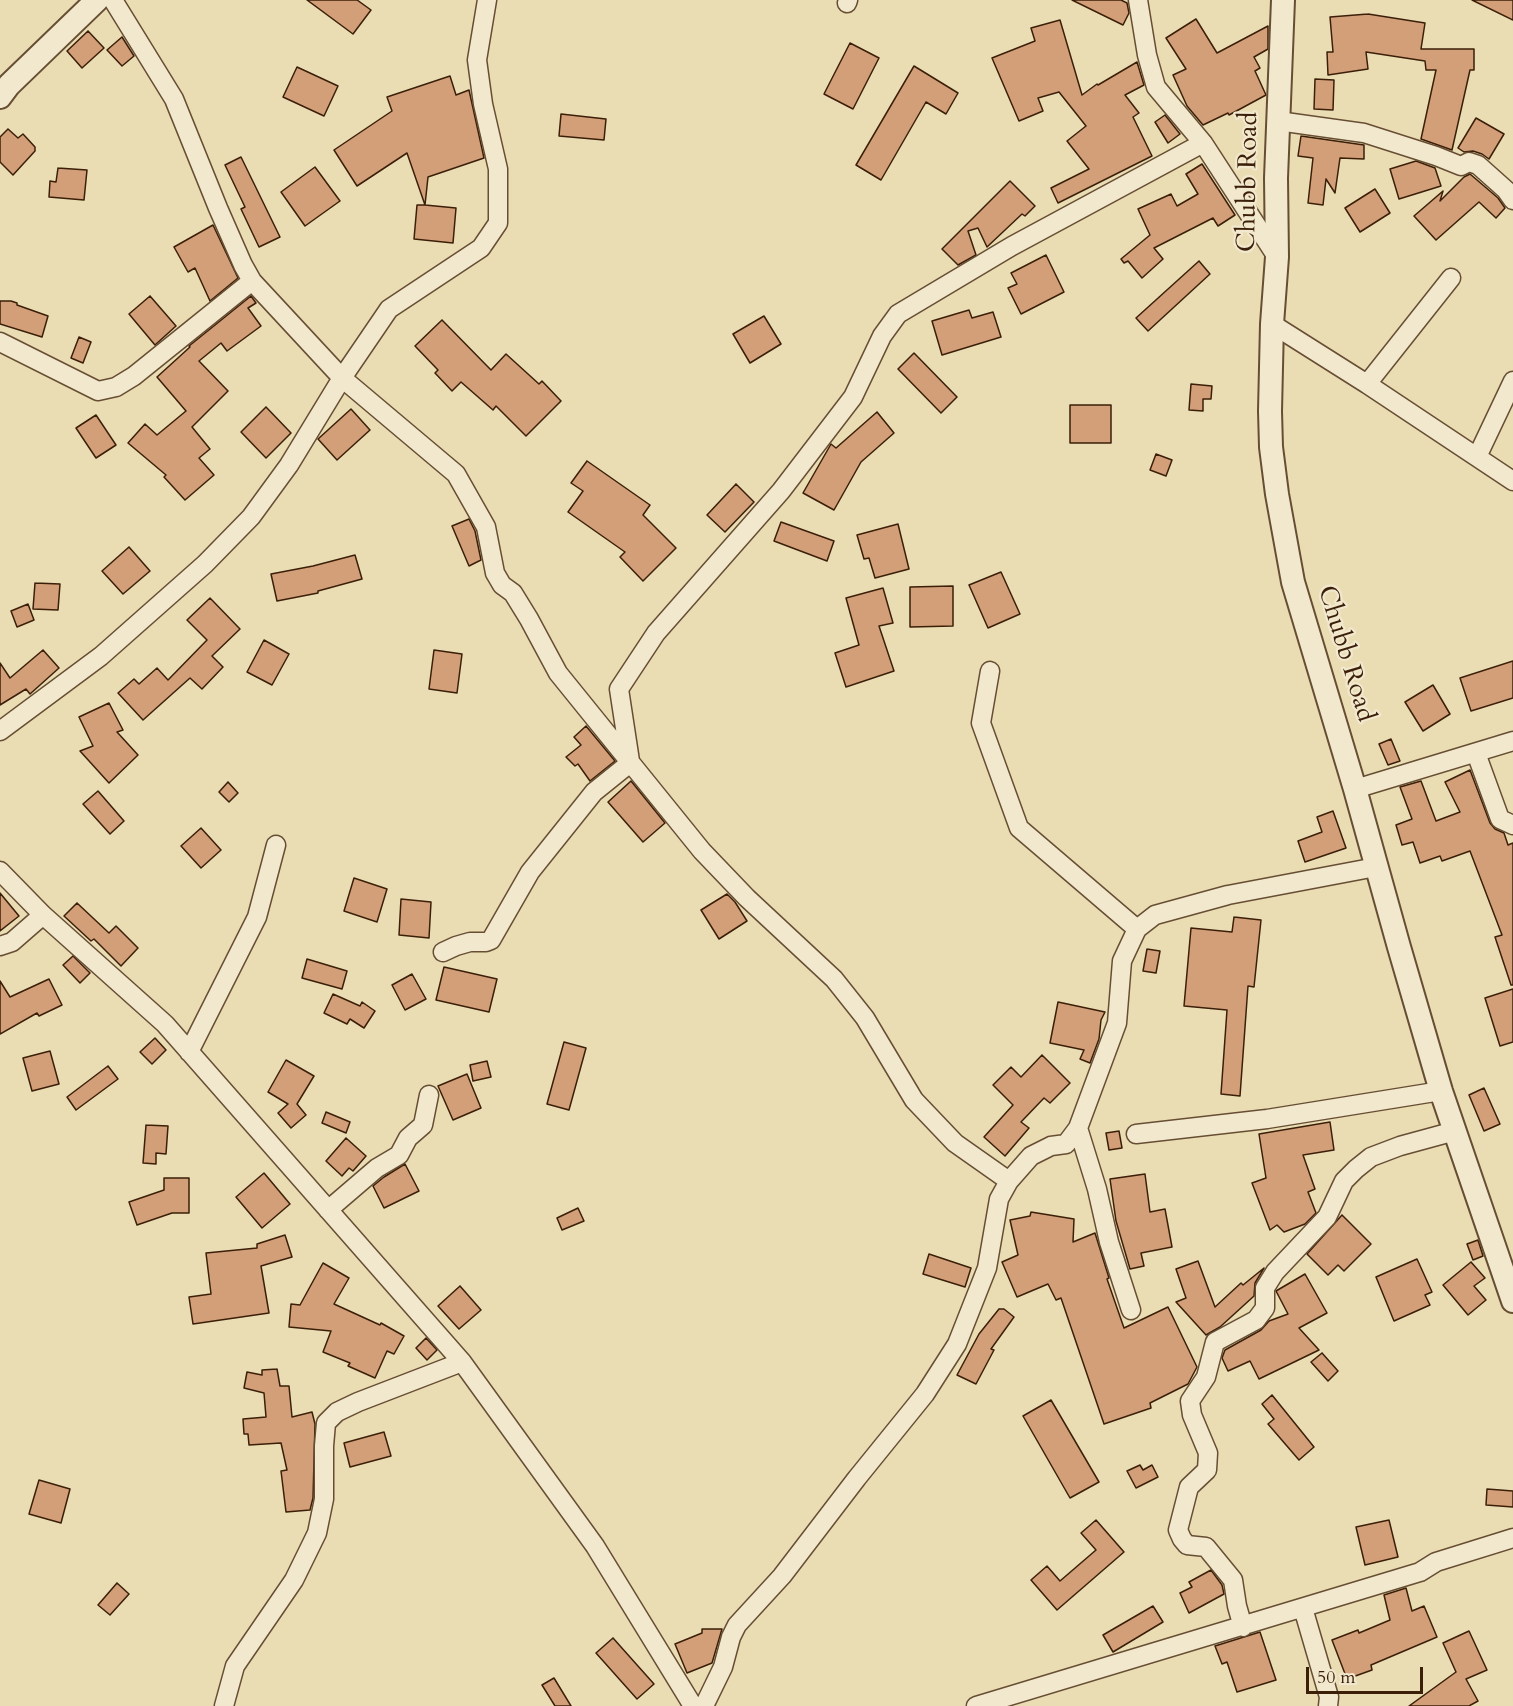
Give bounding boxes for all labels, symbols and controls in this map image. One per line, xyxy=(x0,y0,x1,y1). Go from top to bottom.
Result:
street label: Chubb Road xyxy=(1232,112,1266,252)
street label: Chubb Road xyxy=(1310,582,1380,726)
scale bar xyxy=(1309,1655,1426,1693)
text: 50 m xyxy=(1317,1665,1356,1690)

